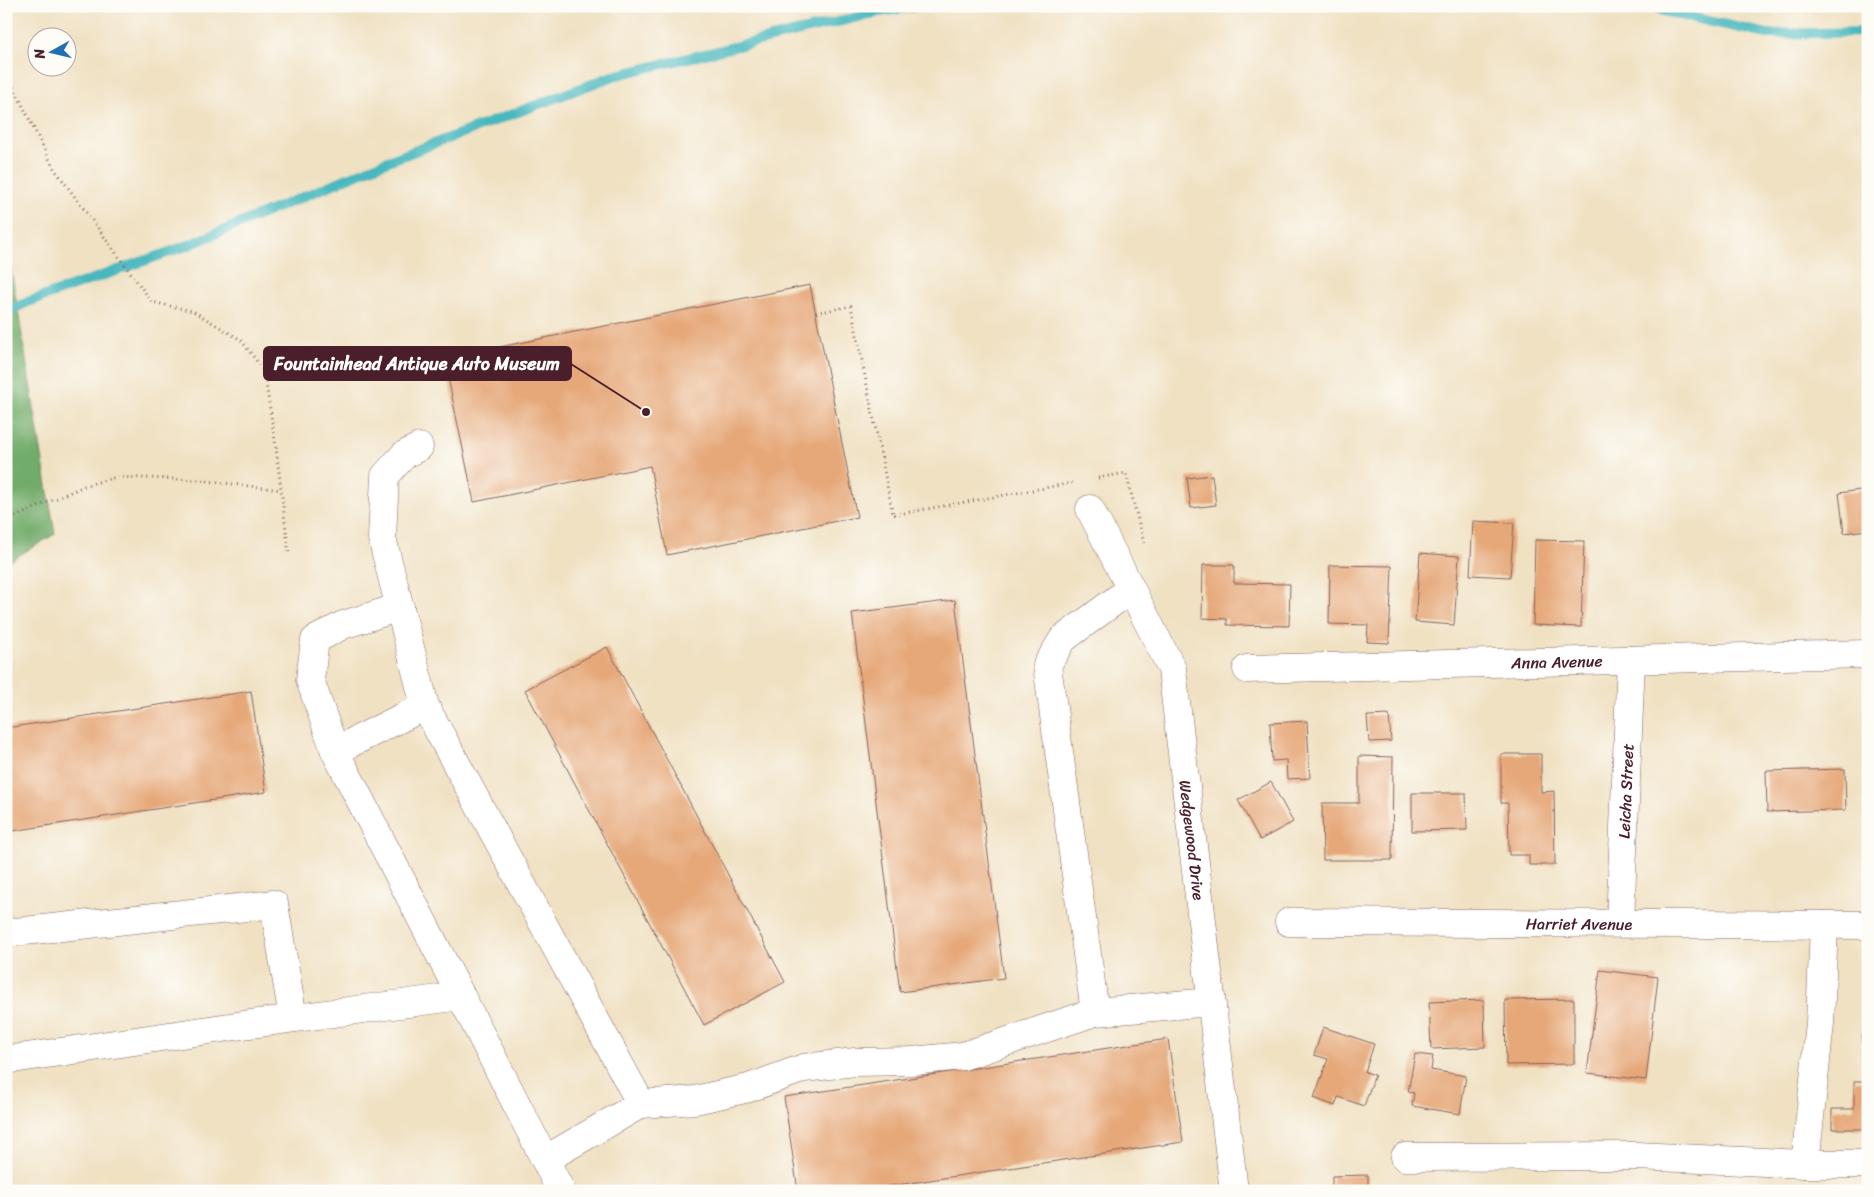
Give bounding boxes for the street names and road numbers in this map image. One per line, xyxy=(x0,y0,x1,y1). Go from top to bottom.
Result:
street label: Anna Avenue xyxy=(1510,646,1603,677)
street label: Leicha Street xyxy=(1609,743,1642,839)
street label: Wedgewood Drive xyxy=(1171,778,1214,902)
street label: Harriet Avenue xyxy=(1526,909,1633,938)

